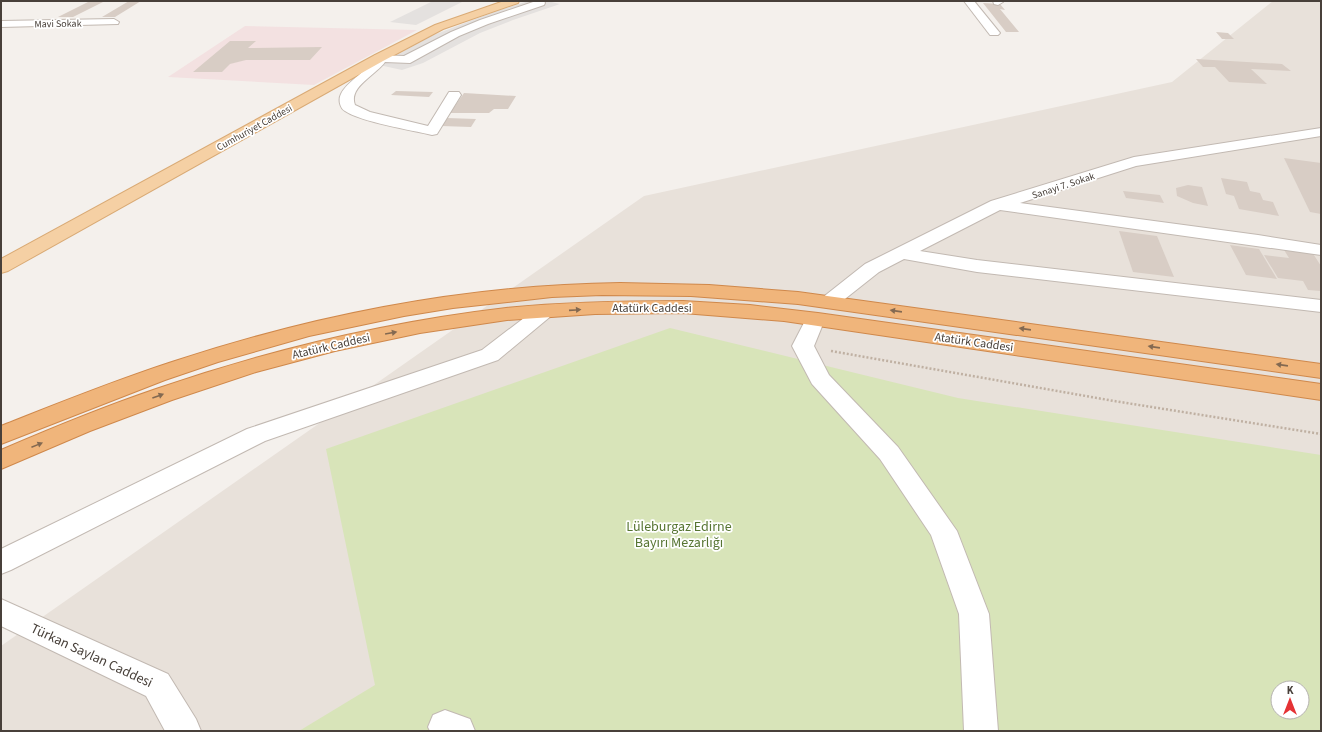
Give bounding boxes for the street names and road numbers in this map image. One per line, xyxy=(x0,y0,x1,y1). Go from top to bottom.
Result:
street label: Mavi Sokak xyxy=(34,17,82,31)
street label: Cumhuriyet Caddesi xyxy=(214,101,295,154)
street label: Sanayi 7. Sokak xyxy=(1030,169,1096,203)
street label: Atatürk Caddesi xyxy=(612,300,692,317)
street label: Atatürk Caddesi xyxy=(291,329,372,364)
street label: Atatürk Caddesi xyxy=(933,329,1014,356)
street label: Türkan Saylan Caddesi xyxy=(27,619,156,693)

